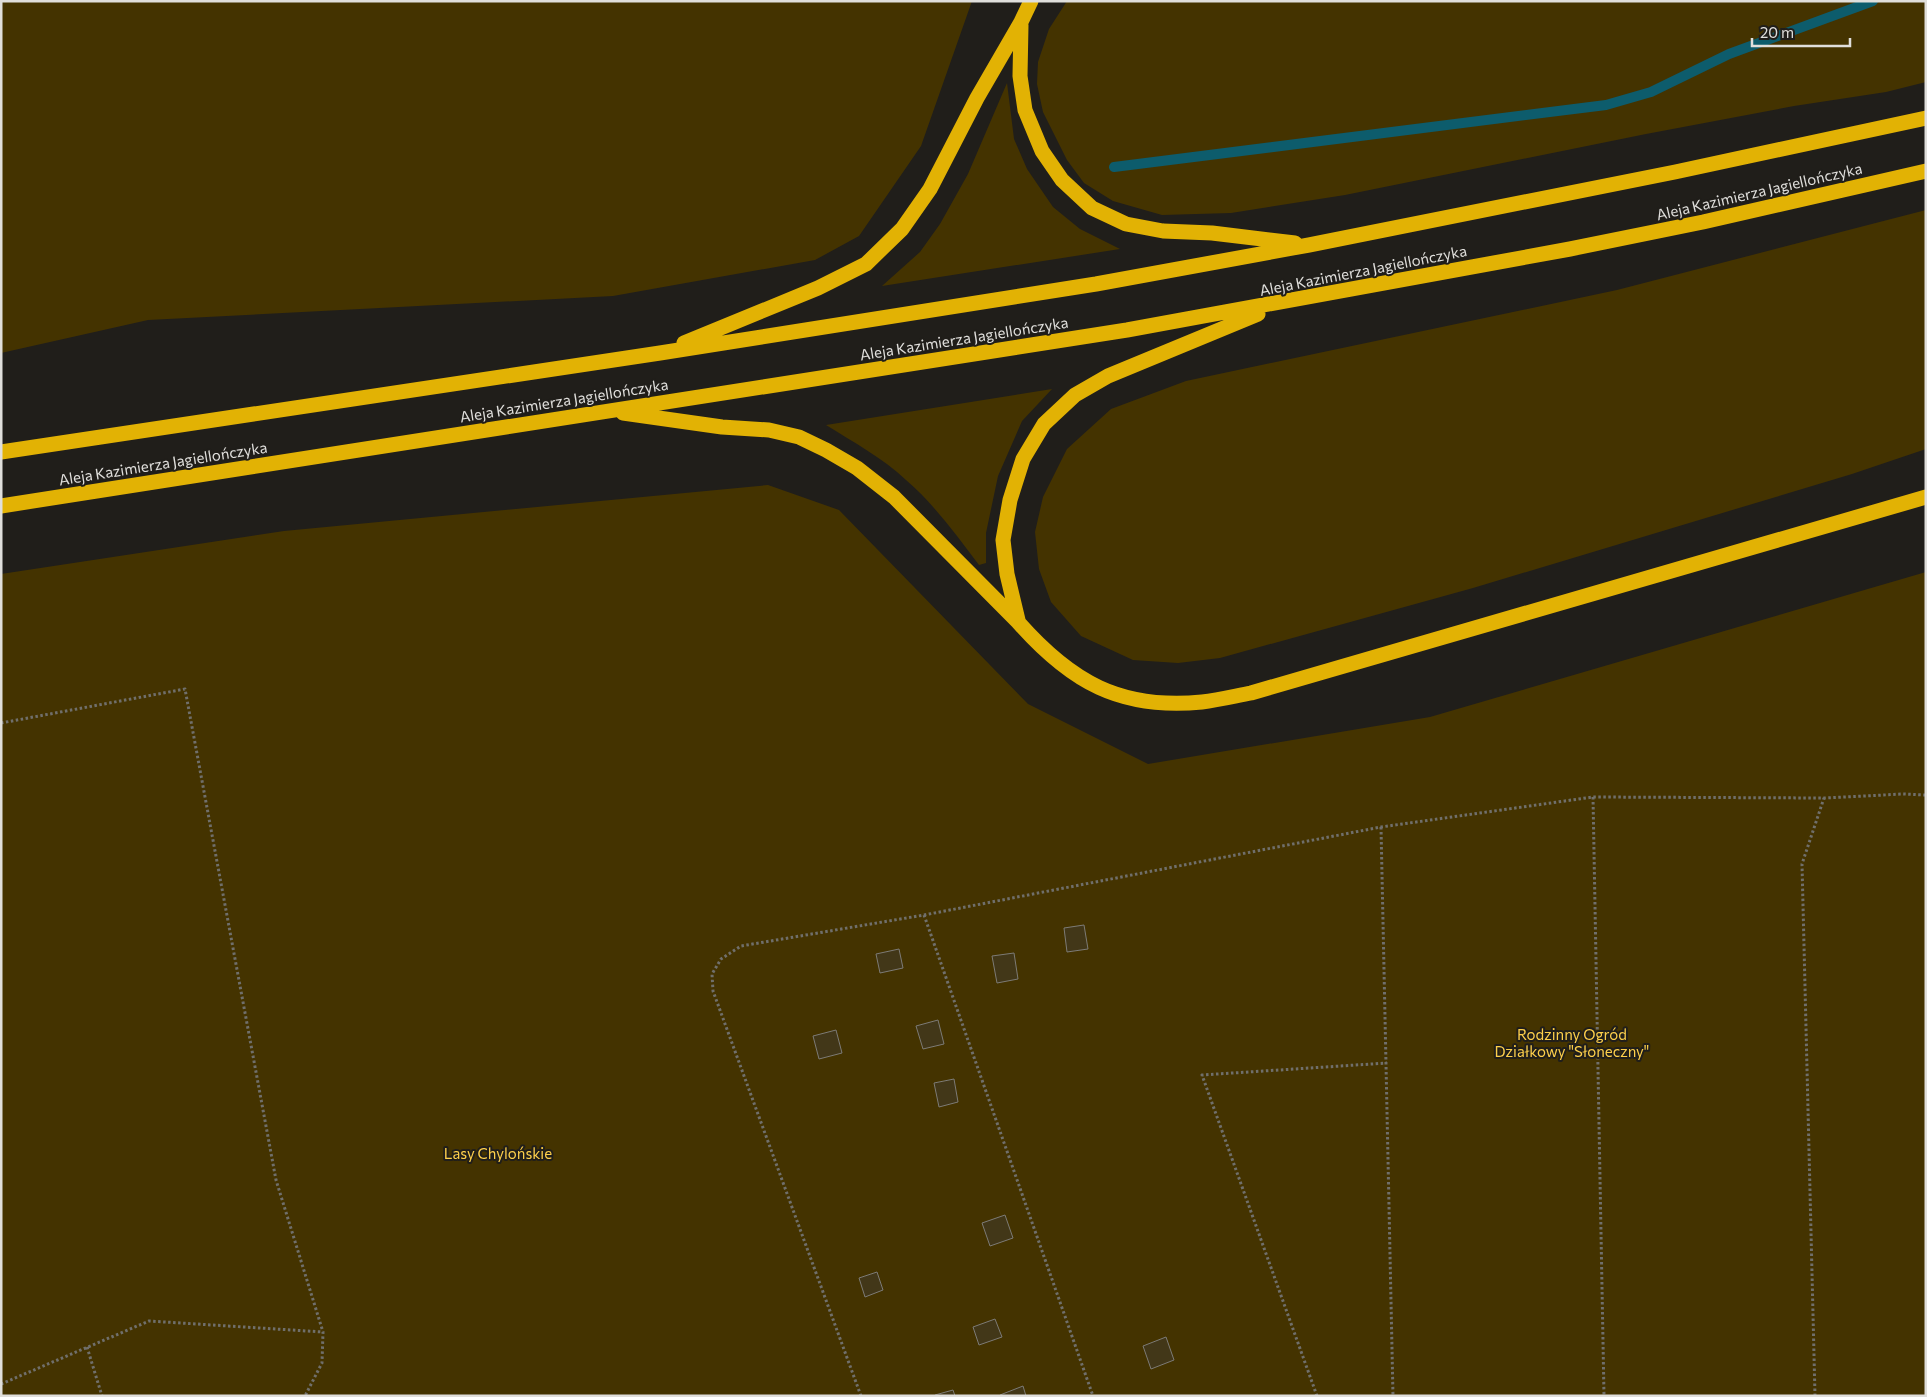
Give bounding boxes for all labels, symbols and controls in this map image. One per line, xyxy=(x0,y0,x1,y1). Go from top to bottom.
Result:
scale bar xyxy=(1752,15,1850,47)
text: 20 m xyxy=(1760,23,1794,41)
street label: Aleja Kazimierza Jagiellończyka xyxy=(1654,159,1864,223)
street label: Aleja Kazimierza Jagiellończyka xyxy=(1258,241,1468,299)
street label: Aleja Kazimierza Jagiellończyka xyxy=(859,313,1069,363)
street label: Aleja Kazimierza Jagiellończyka xyxy=(459,375,669,425)
street label: Aleja Kazimierza Jagiellończyka xyxy=(58,438,268,488)
park label: Rodzinny Ogród Działkowy "Słoneczny" xyxy=(1495,1025,1649,1060)
park label: Lasy Chylońskie xyxy=(444,1144,552,1162)

